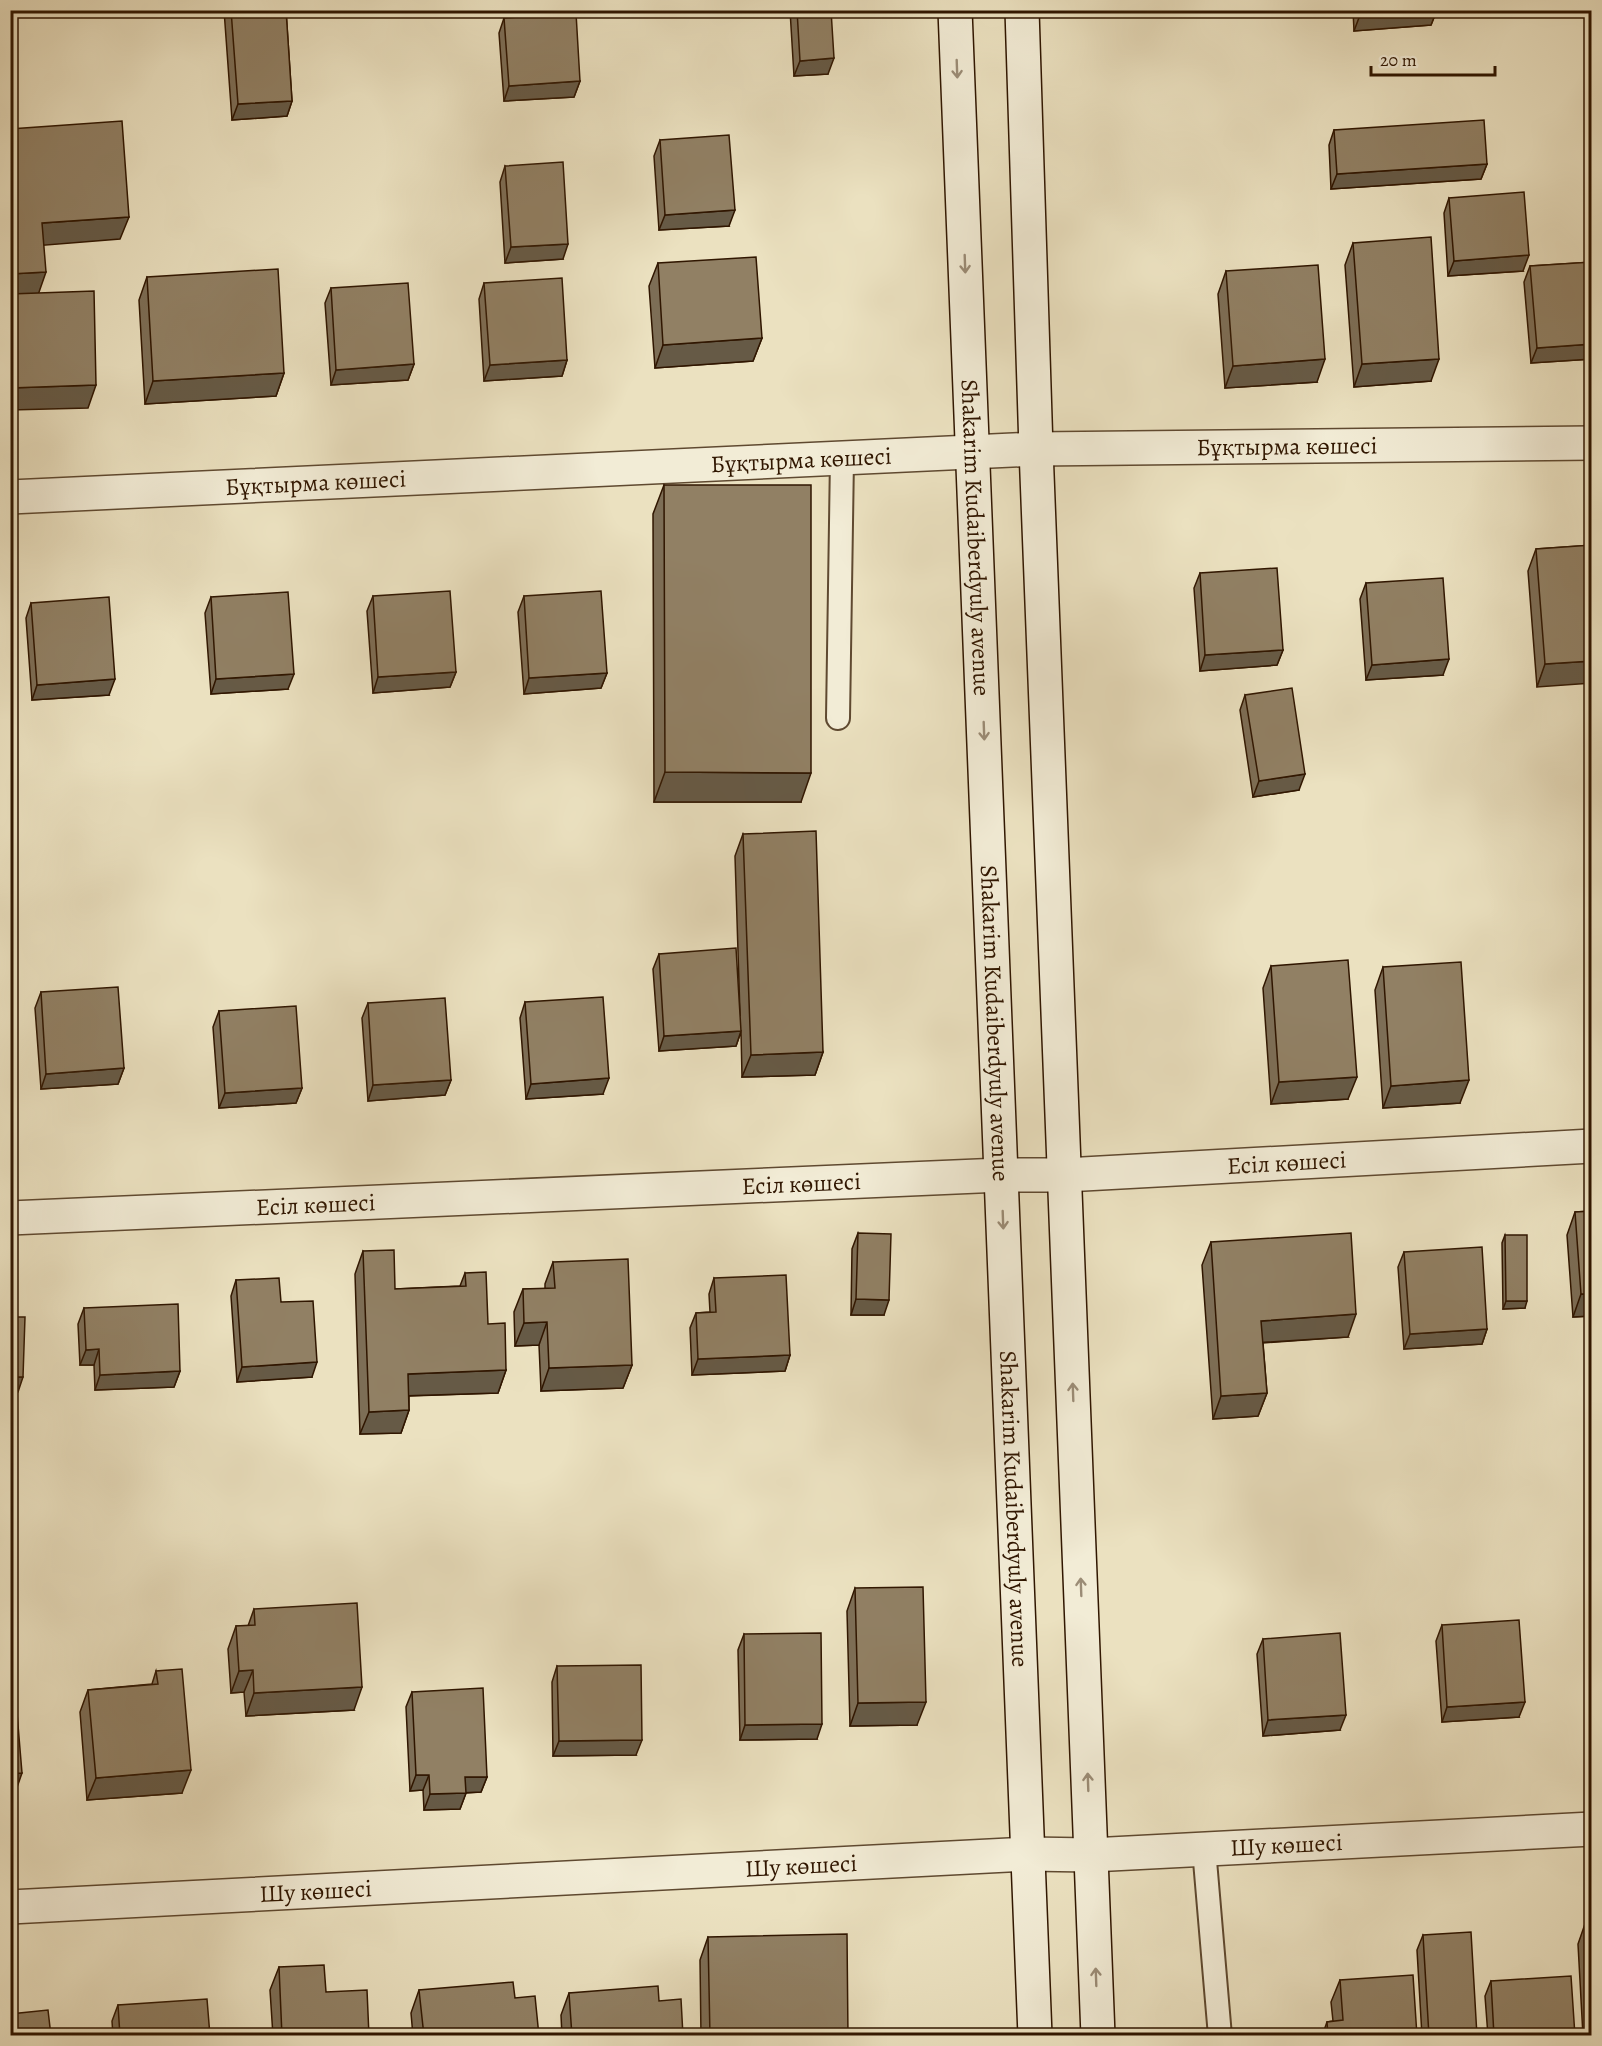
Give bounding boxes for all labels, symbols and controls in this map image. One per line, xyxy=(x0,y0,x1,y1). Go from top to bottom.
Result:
scale bar xyxy=(1371,39,1496,77)
text: 20 m xyxy=(1380,48,1417,72)
one-way arrow xyxy=(952,58,963,78)
one-way arrow xyxy=(960,253,971,273)
street label: Shakarim Kudaiberdyuly avenue xyxy=(954,379,998,697)
street label: Бұқтырма көшесі xyxy=(1196,429,1378,463)
street label: Бұқтырма көшесі xyxy=(710,440,892,480)
street label: Бұқтырма көшесі xyxy=(225,462,407,503)
one-way arrow xyxy=(978,721,990,741)
street label: Shakarim Kudaiberdyuly avenue xyxy=(973,864,1017,1182)
street label: Есіл көшесі xyxy=(1226,1144,1347,1182)
street label: Есіл көшесі xyxy=(741,1165,862,1202)
street label: Есіл көшесі xyxy=(255,1186,376,1223)
one-way arrow xyxy=(997,1210,1009,1230)
street label: Shakarim Kudaiberdyuly avenue xyxy=(992,1350,1036,1668)
one-way arrow xyxy=(1068,1383,1079,1403)
one-way arrow xyxy=(1075,1578,1086,1598)
one-way arrow xyxy=(1083,1773,1094,1793)
street label: Шу көшесі xyxy=(1229,1826,1343,1864)
street label: Шу көшесі xyxy=(744,1847,858,1885)
street label: Шу көшесі xyxy=(259,1872,373,1910)
one-way arrow xyxy=(1090,1968,1102,1988)

